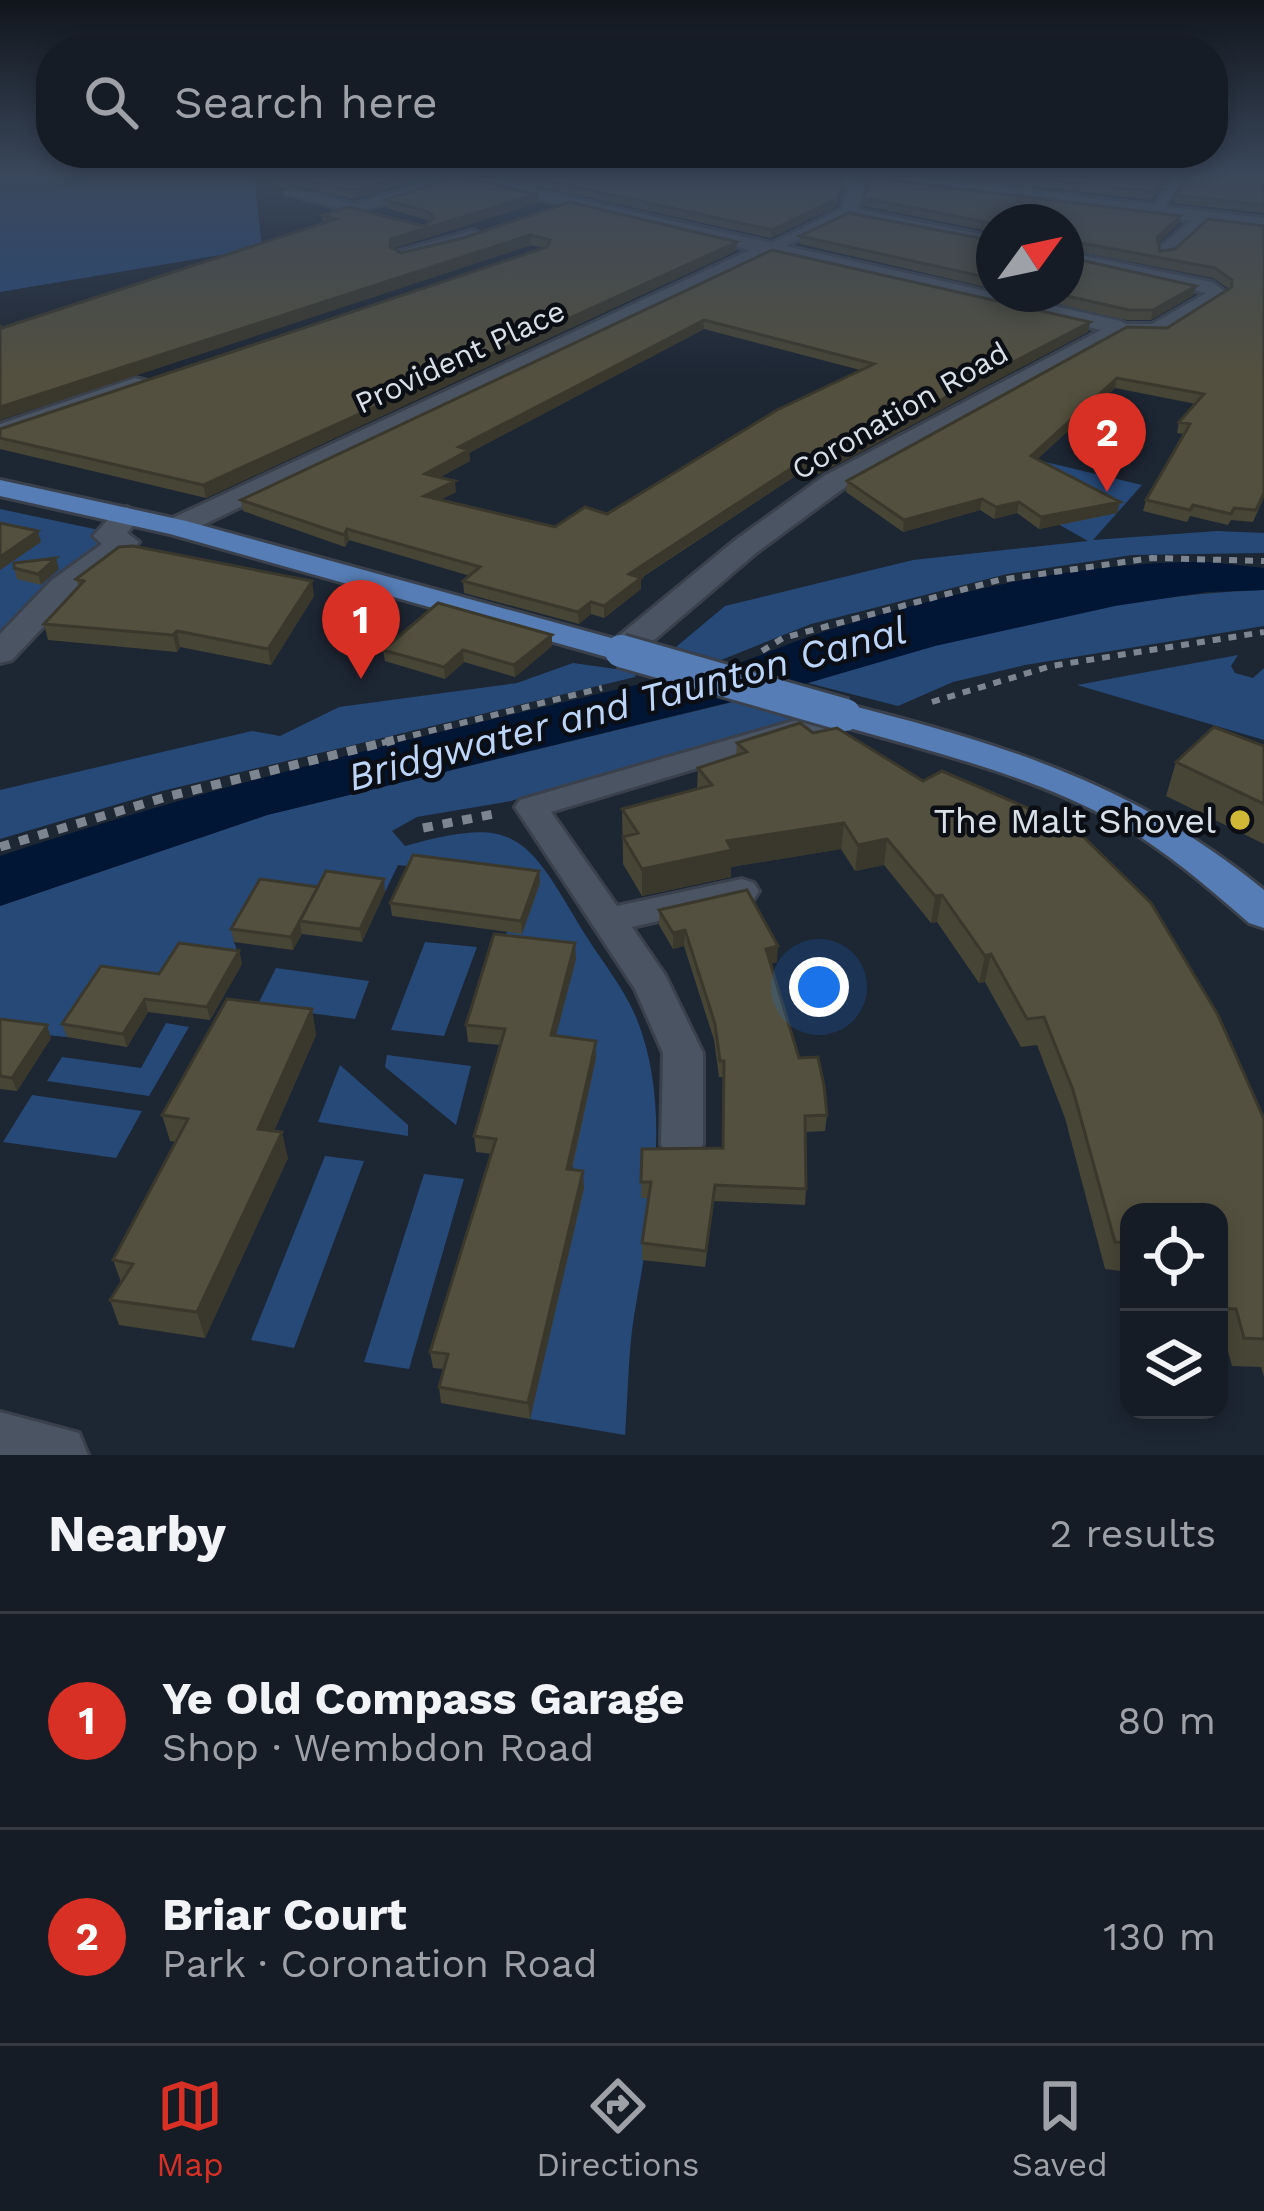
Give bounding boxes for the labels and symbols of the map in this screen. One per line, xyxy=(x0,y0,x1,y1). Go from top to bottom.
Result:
north arrow xyxy=(976,204,1084,312)
street label: Provident Place xyxy=(349,293,570,420)
street label: Coronation Road xyxy=(785,334,1014,487)
pin: 2 xyxy=(1068,393,1146,492)
pin: 1 xyxy=(322,580,400,679)
water label: Bridgwater and Taunton Canal xyxy=(343,607,911,800)
place label: The Malt Shovel xyxy=(934,800,1216,842)
marker: The Malt Shovel xyxy=(1227,807,1253,833)
your location xyxy=(789,957,849,1017)

